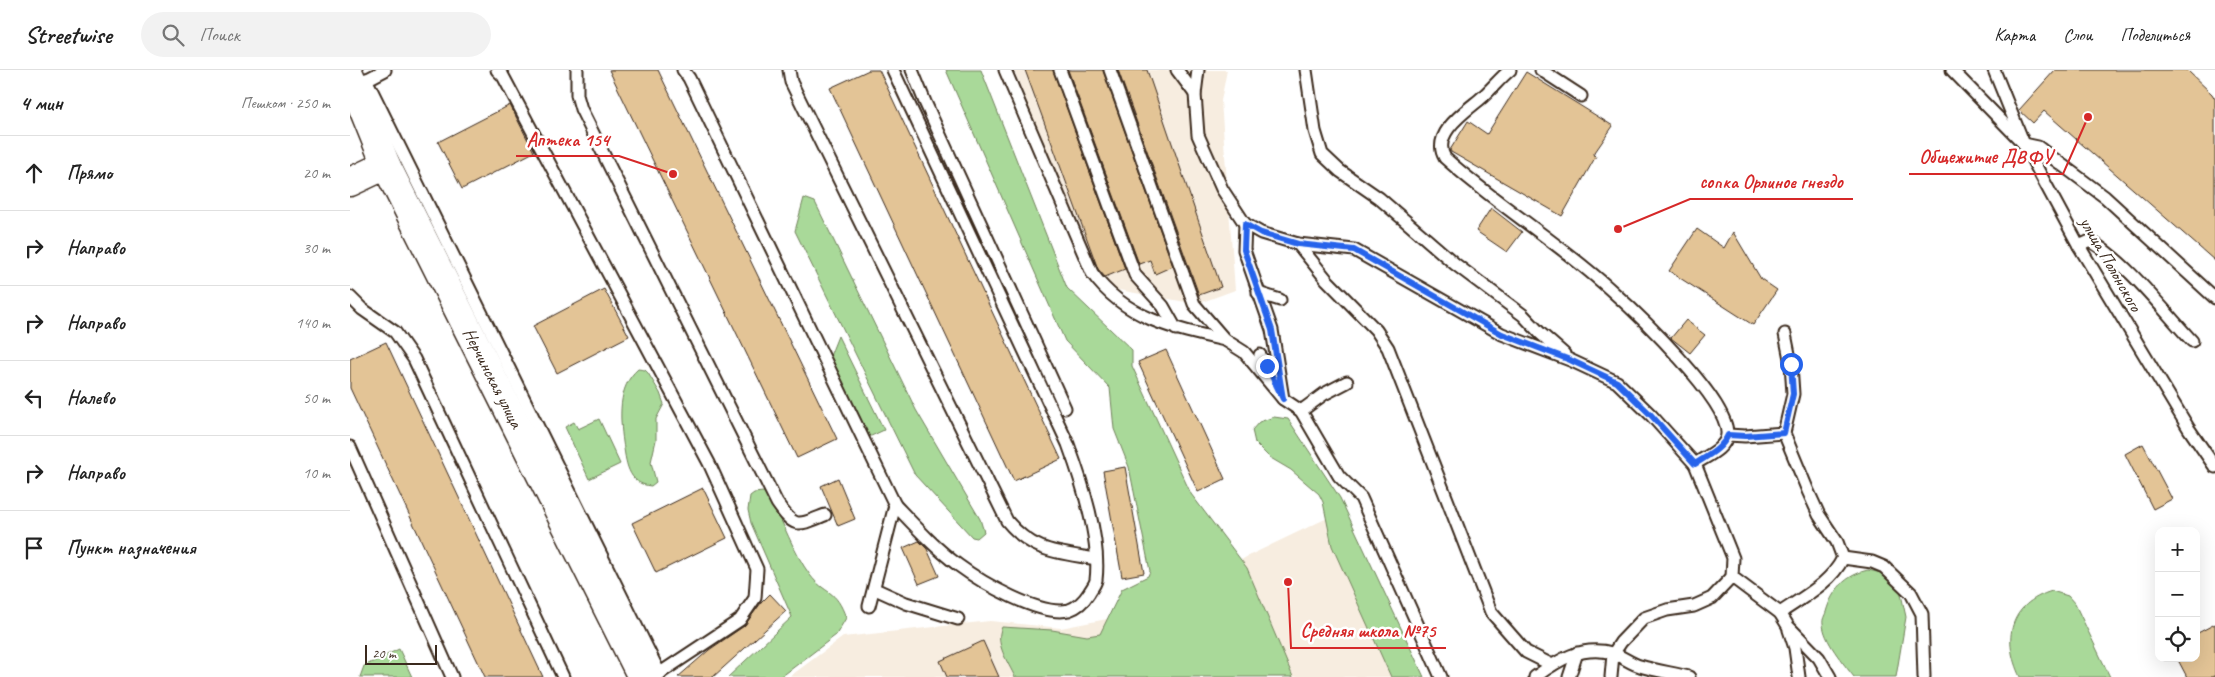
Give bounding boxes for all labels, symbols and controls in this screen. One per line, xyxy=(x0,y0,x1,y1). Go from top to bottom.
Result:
search box xyxy=(141,12,491,57)
text: Streetwise xyxy=(25,20,111,50)
icon: search xyxy=(159,21,187,49)
text: Поиск xyxy=(199,23,240,47)
text: Карта xyxy=(1994,24,2035,46)
text: Слои xyxy=(2063,24,2092,46)
text: Поделиться xyxy=(2120,24,2190,46)
text: 4 мин xyxy=(20,90,63,116)
text: Пешком · 250 m xyxy=(241,93,330,113)
callout: Аптека 154 xyxy=(516,122,619,156)
text: Аптека 154 xyxy=(527,128,612,152)
callout: Общежитие ДВФУ xyxy=(1909,140,2063,174)
text: Общежитие ДВФУ xyxy=(1919,145,2056,169)
icon: ahead xyxy=(20,159,48,187)
text: Прямо xyxy=(67,161,112,185)
text: 20 m xyxy=(303,163,330,183)
callout: сопка Орлиное гнездо xyxy=(1690,165,1853,199)
text: сопка Орлиное гнездо xyxy=(1699,170,1844,194)
street label: улица Полонского xyxy=(2075,212,2148,317)
icon: right xyxy=(20,234,48,262)
text: Направо xyxy=(67,236,125,260)
text: 30 m xyxy=(303,238,330,258)
icon: right xyxy=(20,309,48,337)
text: Направо xyxy=(67,311,125,335)
text: 140 m xyxy=(296,313,330,333)
street label: Нерчинская улица xyxy=(458,324,528,433)
route start xyxy=(1780,353,1803,376)
route end xyxy=(1256,355,1279,378)
icon: left xyxy=(20,384,48,412)
text: Налево xyxy=(67,386,115,410)
text: 50 m xyxy=(303,388,330,408)
icon: right xyxy=(20,459,48,487)
text: Направо xyxy=(67,461,125,485)
text: 10 m xyxy=(303,463,330,483)
map controls xyxy=(2155,527,2200,662)
button: + xyxy=(2155,527,2200,572)
icon: arrive xyxy=(20,534,48,562)
text: Пункт назначения xyxy=(67,536,196,560)
button: − xyxy=(2155,572,2200,617)
callout: Средняя школа №75 xyxy=(1291,614,1446,648)
button: locate xyxy=(2155,617,2200,662)
text: Средняя школа №75 xyxy=(1301,619,1437,643)
scale bar xyxy=(365,642,438,665)
text: 20 m xyxy=(372,645,396,662)

